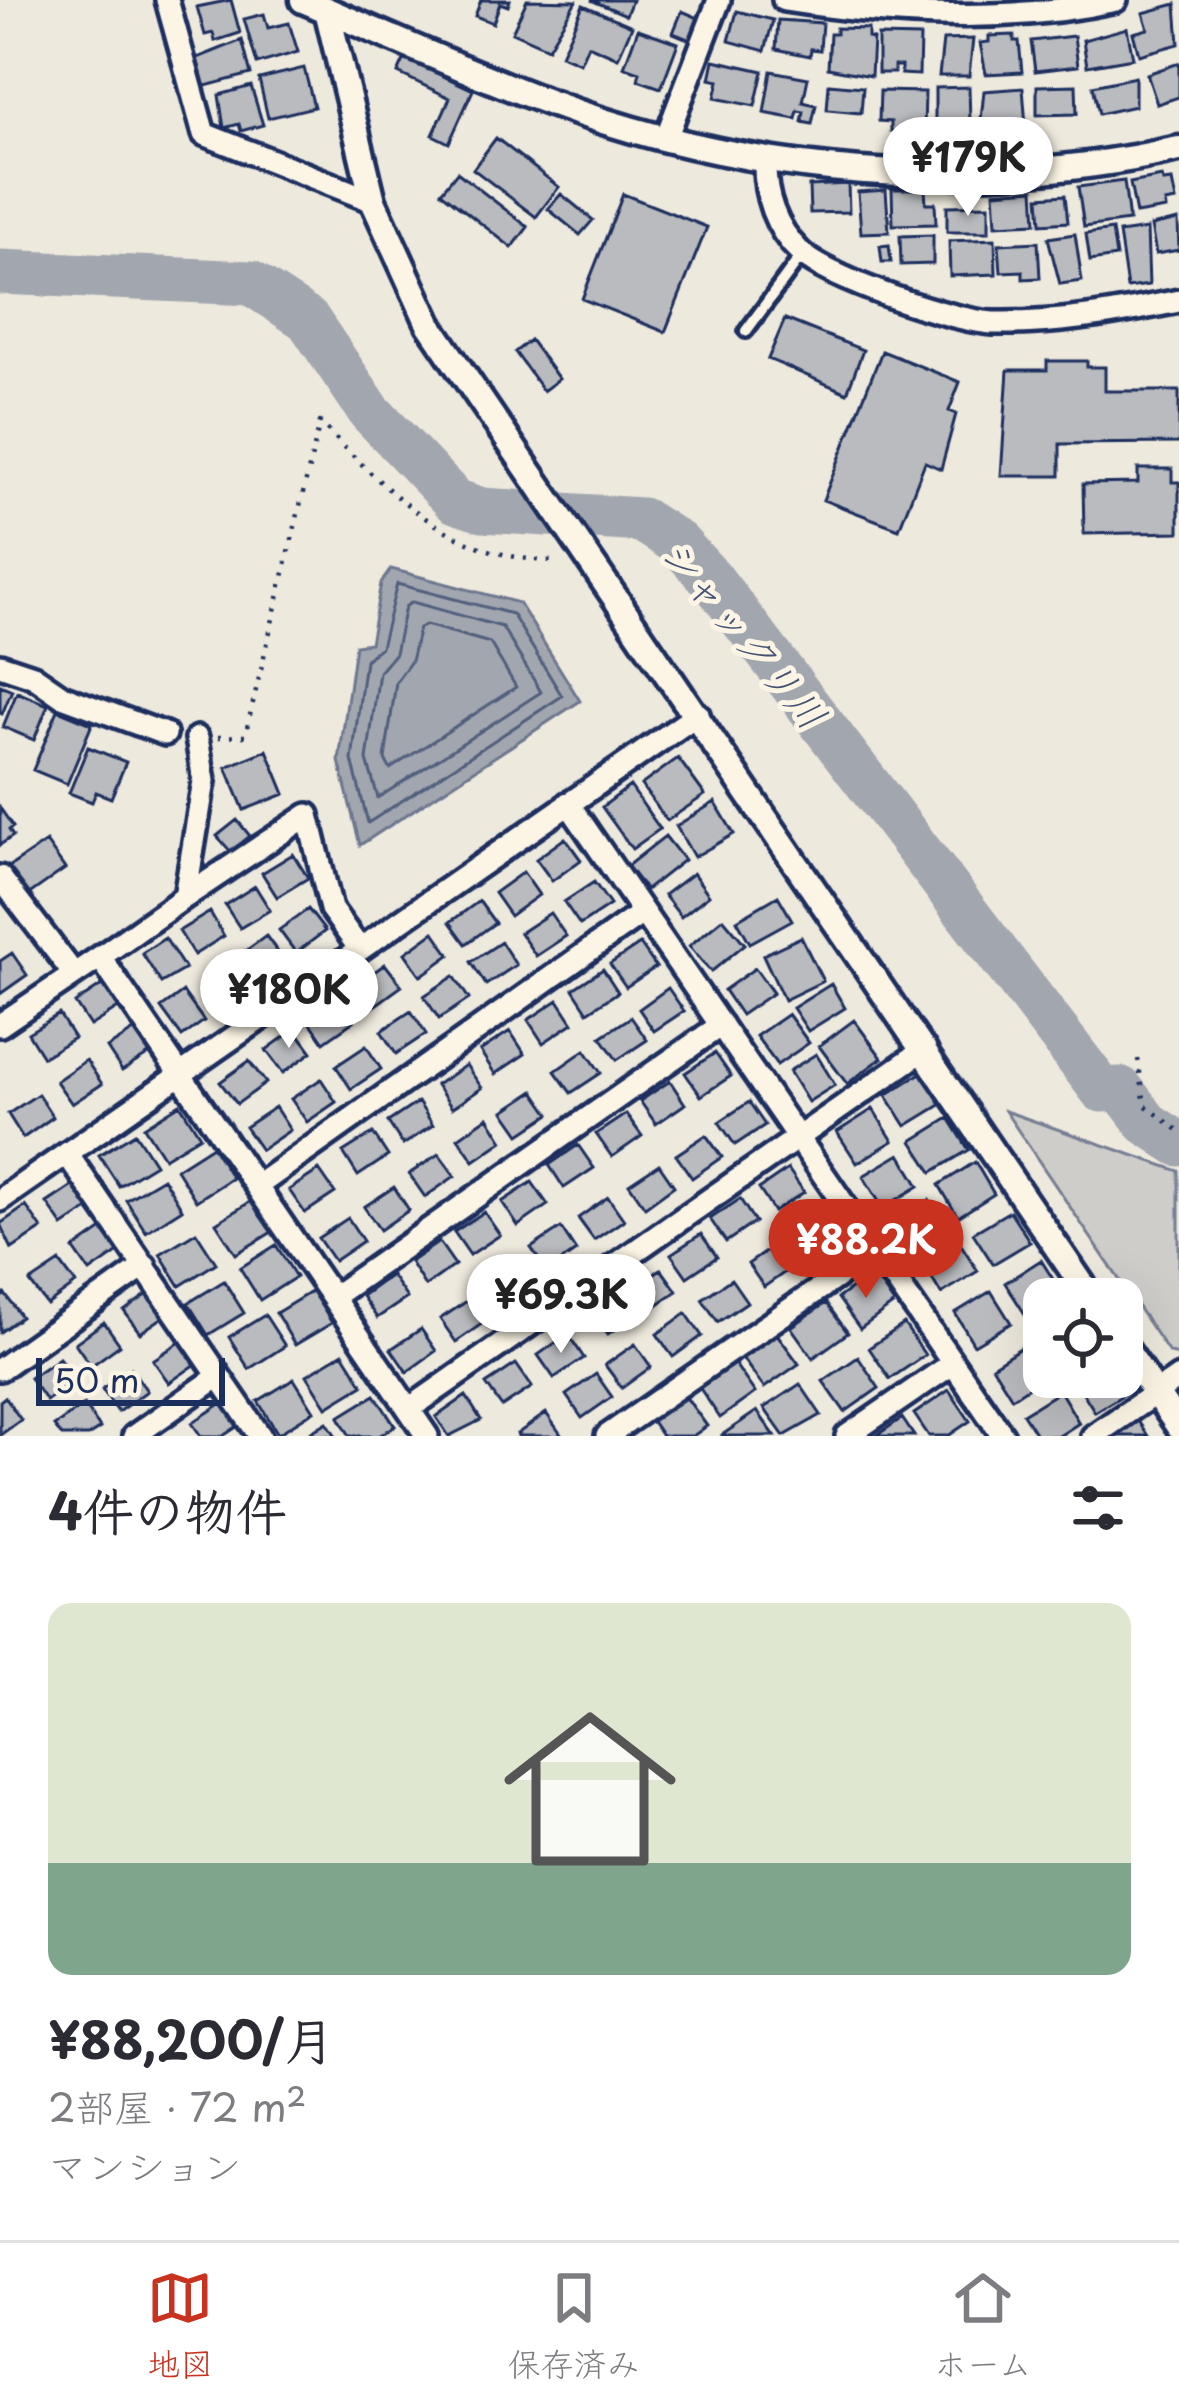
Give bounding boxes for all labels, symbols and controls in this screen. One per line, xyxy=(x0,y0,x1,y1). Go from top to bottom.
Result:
pin: ¥179K xyxy=(884,117,1052,219)
text: ¥179K xyxy=(910,126,1026,185)
water label: シャックリ川 xyxy=(647,524,843,741)
pin: ¥180K xyxy=(205,949,373,1051)
text: ¥180K xyxy=(227,958,351,1017)
pin: ¥88.2K xyxy=(768,1199,964,1301)
text: ¥88.2K xyxy=(796,1208,936,1267)
pin: ¥69.3K xyxy=(463,1254,659,1356)
text: ¥69.3K xyxy=(494,1263,628,1322)
map controls xyxy=(1023,1278,1143,1398)
button: locate xyxy=(1023,1278,1143,1398)
scale bar xyxy=(36,1352,225,1405)
text: 50 m xyxy=(54,1354,140,1404)
text: 4件の物件 xyxy=(48,1470,287,1547)
icon: filters xyxy=(1065,1475,1131,1541)
icon: home xyxy=(482,1681,698,1897)
text: ¥88,200/月 xyxy=(48,1999,335,2076)
text: 2部屋 · 72 m² xyxy=(48,2076,307,2135)
text: マンション xyxy=(48,2135,241,2194)
tab: 地図 xyxy=(147,2265,213,2387)
tab: 保存済み xyxy=(508,2265,640,2387)
tab: ホーム xyxy=(934,2265,1032,2387)

